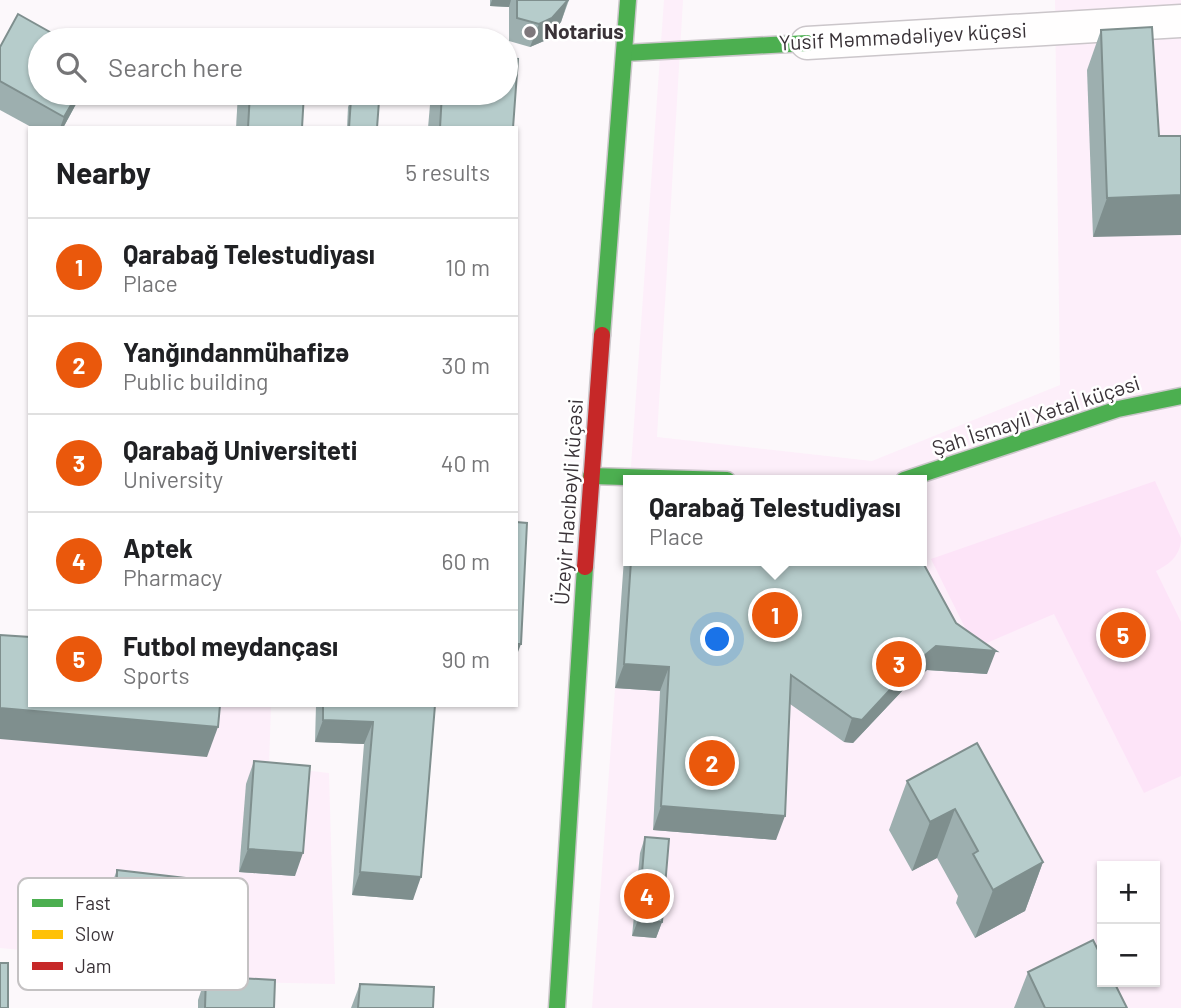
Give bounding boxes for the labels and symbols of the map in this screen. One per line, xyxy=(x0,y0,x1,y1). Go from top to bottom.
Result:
street label: Yusif Məmmədəliyev küçəsi xyxy=(778,17,1028,54)
place label: Notarius xyxy=(544,18,624,43)
marker: Notarius xyxy=(522,24,538,40)
street label: Şah İsmayil Xətaİ küçəsi xyxy=(928,369,1143,460)
street label: Üzeyir Hacıbəyli küçəsi xyxy=(548,398,587,606)
pin: 1 xyxy=(752,589,798,641)
pin: 5 xyxy=(1100,609,1146,661)
your location xyxy=(700,622,734,656)
pin: 3 xyxy=(876,638,922,690)
pin: 2 xyxy=(689,737,735,789)
pin: 4 xyxy=(624,870,670,922)
legend xyxy=(18,878,248,990)
text: Fast xyxy=(75,891,111,914)
text: Slow xyxy=(75,922,114,945)
text: Jam xyxy=(75,954,111,977)

